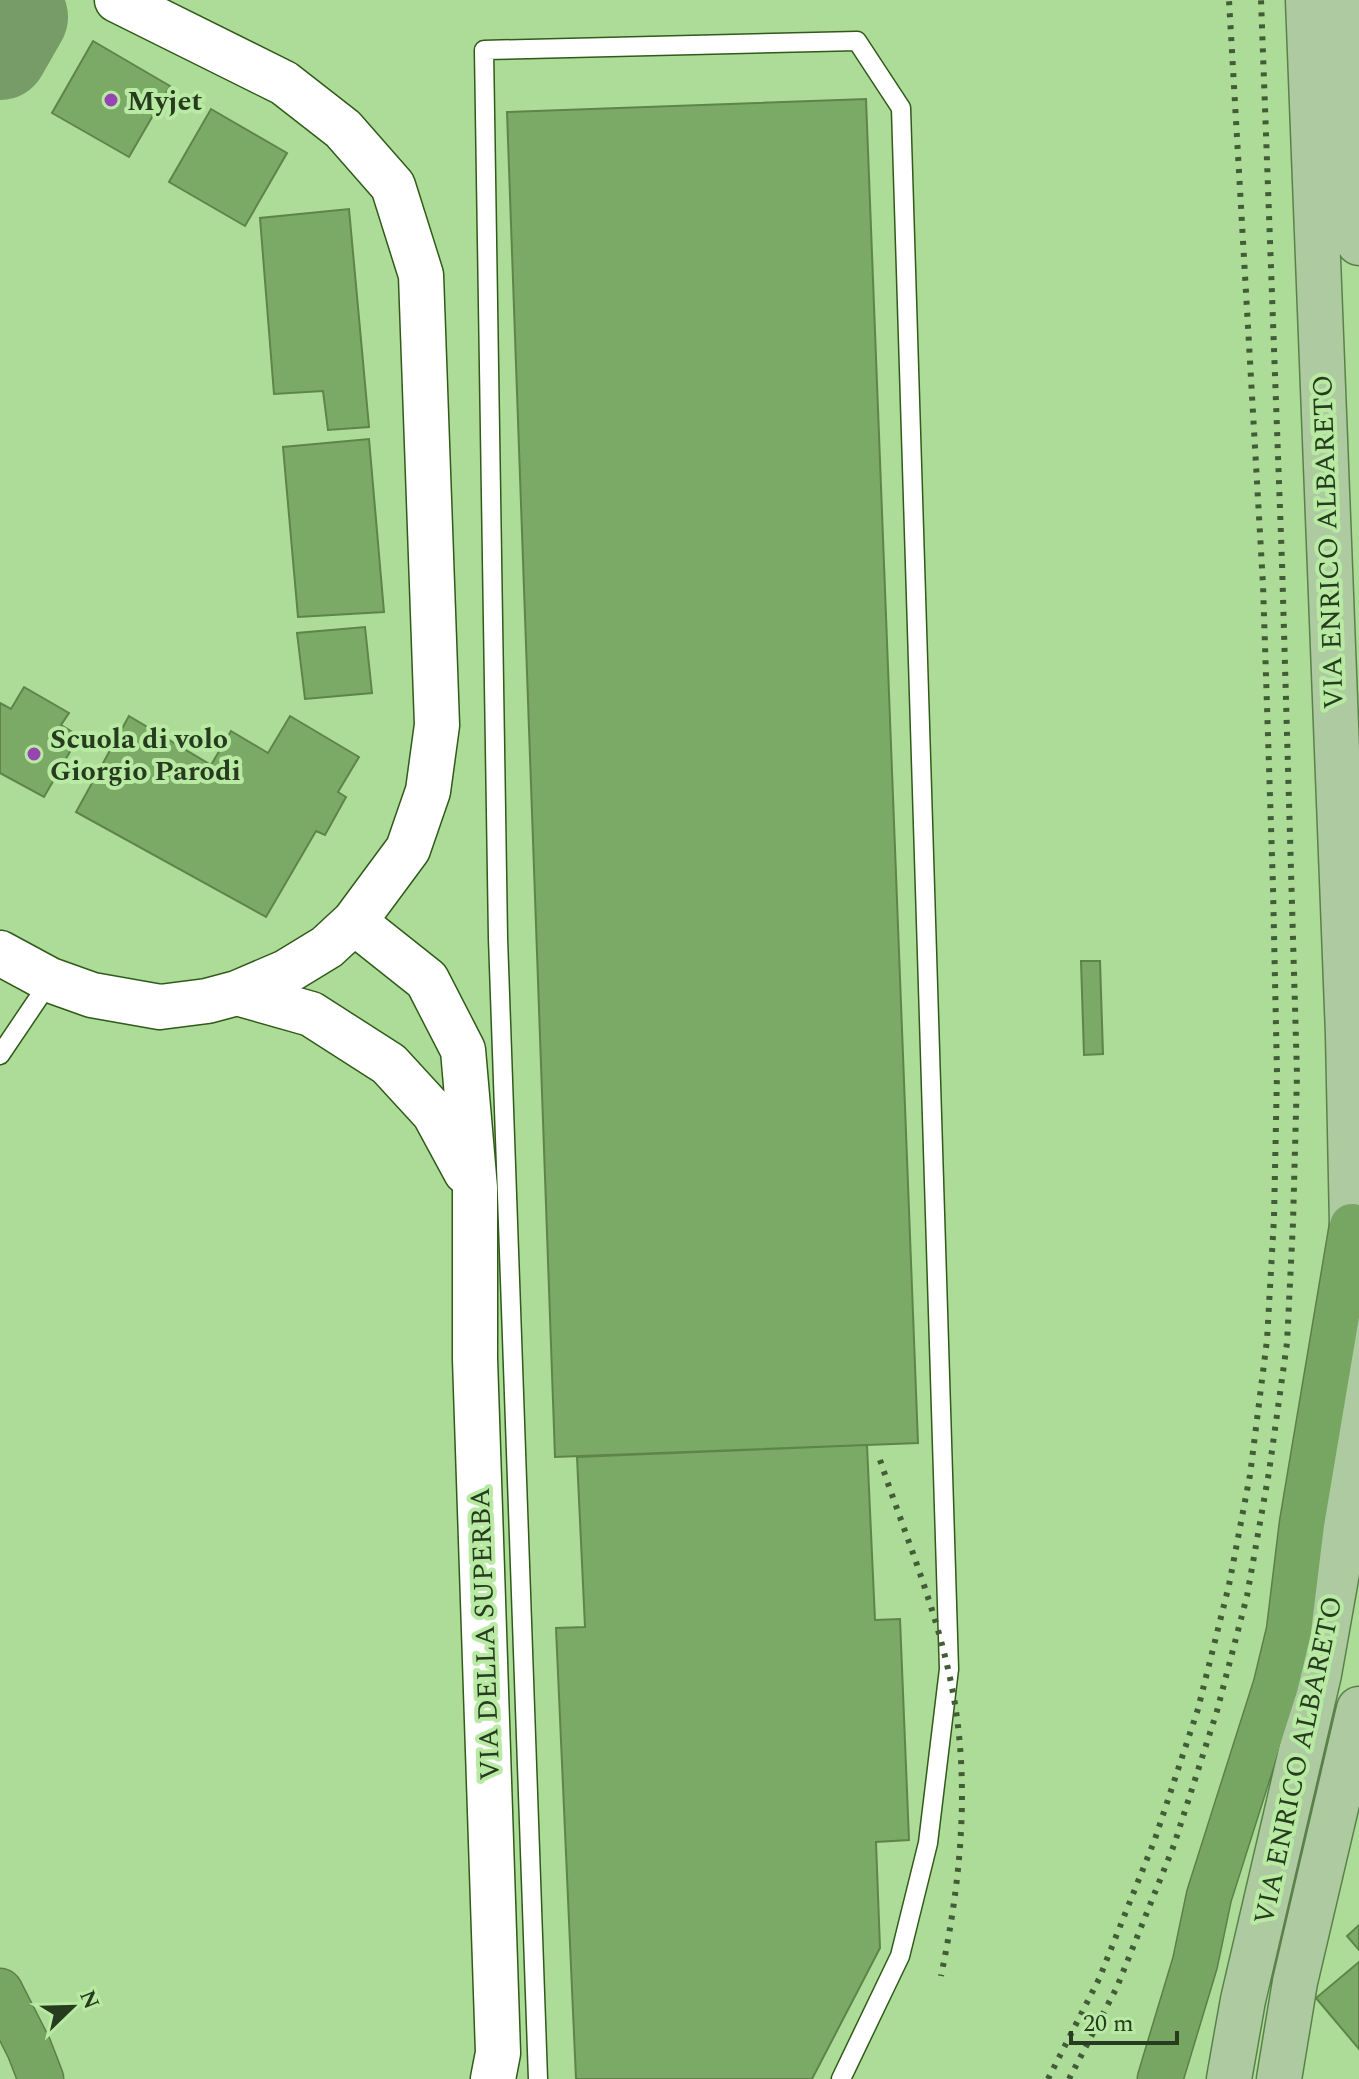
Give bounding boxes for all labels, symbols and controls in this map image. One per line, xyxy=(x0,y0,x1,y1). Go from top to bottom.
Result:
place label: Myjet xyxy=(127,80,202,123)
marker: Myjet xyxy=(102,91,120,109)
street label: VIA ENRICO ALBARETO xyxy=(1301,374,1356,710)
place label: Scuola di volo Giorgio Parodi xyxy=(50,718,241,793)
marker: Scuola di volo Giorgio Parodi xyxy=(25,745,43,763)
street label: VIA DELLA SUPERBA xyxy=(459,1487,512,1781)
street label: VIA ENRICO ALBARETO xyxy=(1243,1592,1354,1929)
north arrow xyxy=(32,1967,112,2047)
text: N xyxy=(70,1985,108,2015)
scale bar xyxy=(1071,1995,1177,2045)
text: 20 m xyxy=(1083,2006,1134,2042)

